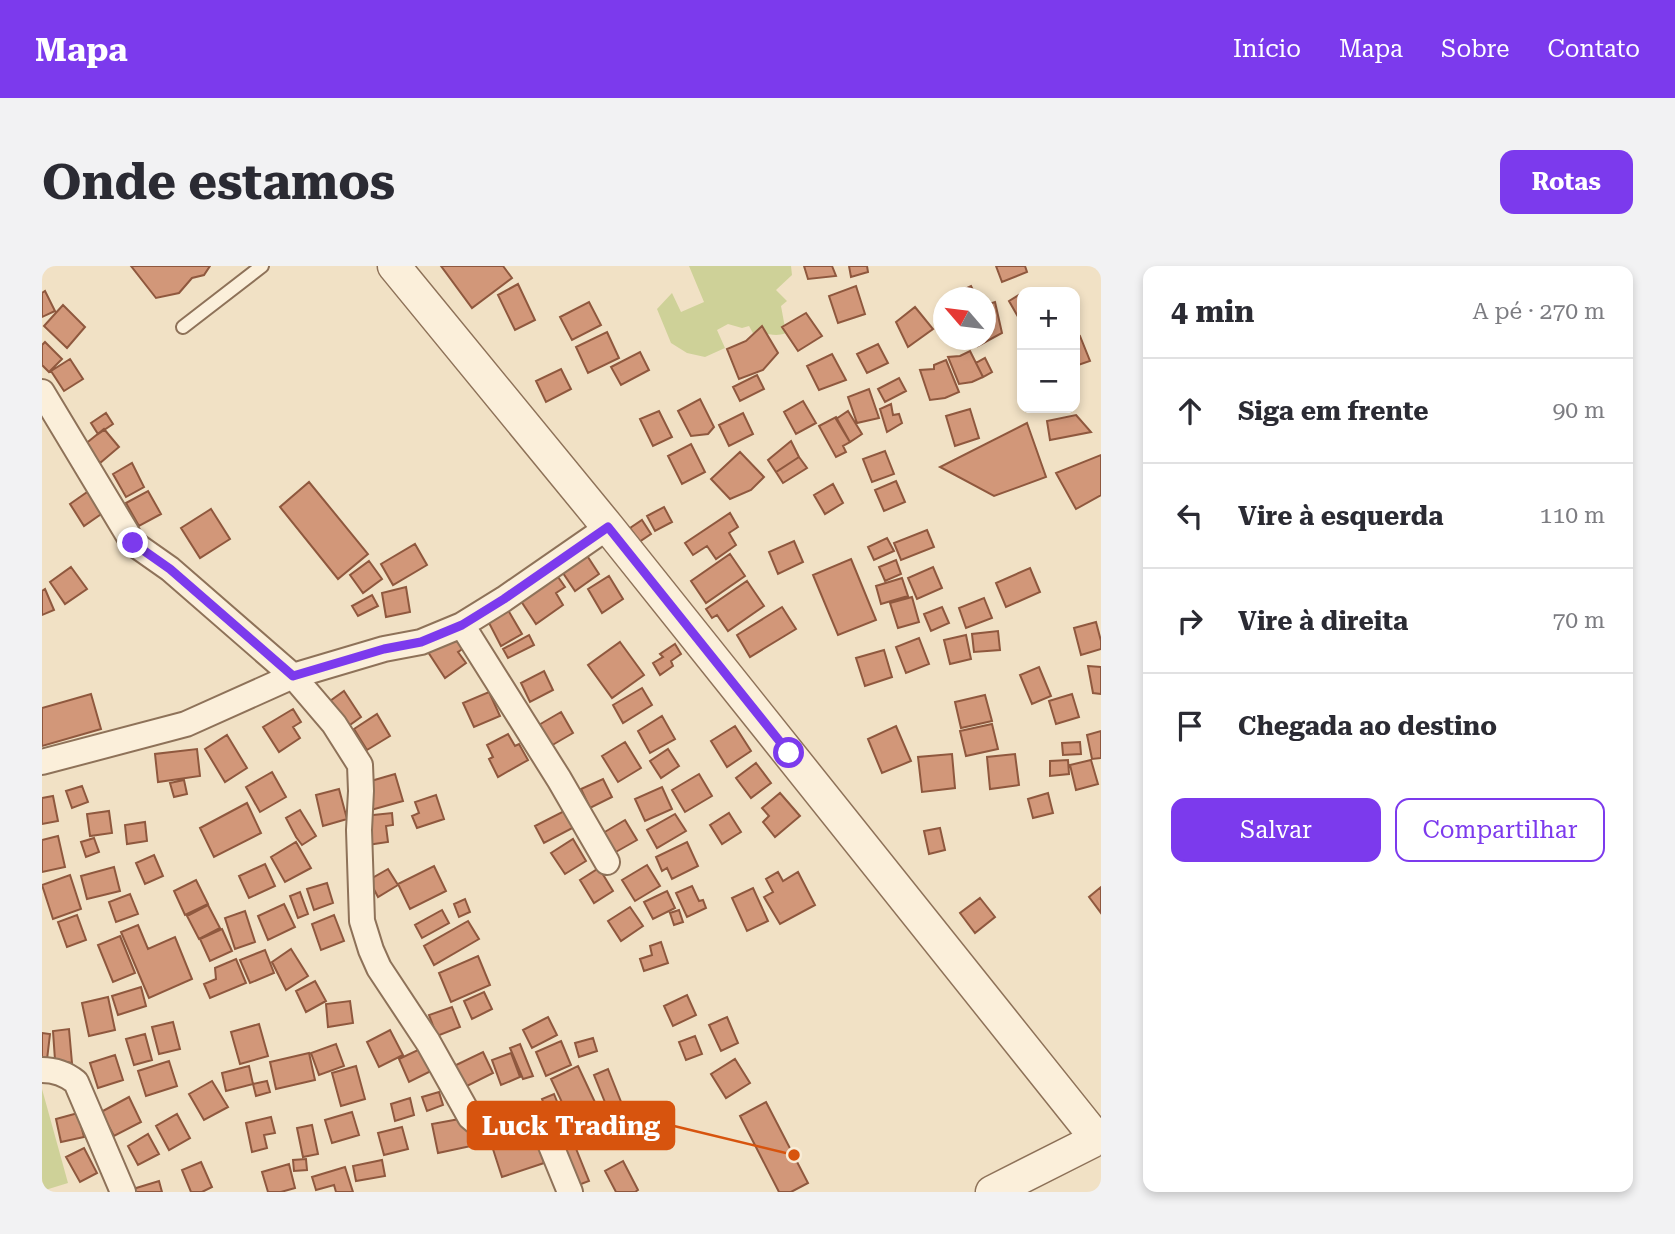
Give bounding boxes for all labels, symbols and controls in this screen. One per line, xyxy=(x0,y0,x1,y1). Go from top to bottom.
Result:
text: Mapa xyxy=(35,30,128,69)
text: Início xyxy=(1233,35,1301,63)
text: Mapa xyxy=(1339,35,1403,63)
text: Sobre xyxy=(1441,35,1509,63)
text: Contato xyxy=(1547,35,1640,63)
button: Rotas xyxy=(1500,150,1633,214)
text: Onde estamos xyxy=(42,154,395,211)
north arrow xyxy=(933,287,996,350)
map controls xyxy=(1017,287,1080,413)
button: + xyxy=(1017,287,1080,350)
text: 4 min xyxy=(1171,294,1254,329)
text: A pé · 270 m xyxy=(1473,298,1605,325)
button: − xyxy=(1017,350,1080,413)
icon: ahead xyxy=(1171,392,1209,430)
text: Siga em frente xyxy=(1238,396,1428,426)
text: 90 m xyxy=(1552,397,1605,424)
icon: left xyxy=(1171,497,1209,535)
text: Vire à esquerda xyxy=(1238,501,1443,531)
text: 110 m xyxy=(1540,502,1605,529)
route end xyxy=(117,527,148,558)
icon: right xyxy=(1171,602,1209,640)
text: Vire à direita xyxy=(1238,606,1408,636)
text: 70 m xyxy=(1552,607,1605,634)
icon: arrive xyxy=(1171,707,1209,745)
text: Chegada ao destino xyxy=(1238,711,1497,741)
route start xyxy=(773,737,804,768)
button: Salvar xyxy=(1171,798,1381,862)
button: Compartilhar xyxy=(1395,798,1605,862)
callout: Luck Trading xyxy=(468,1102,674,1149)
text: Luck Trading xyxy=(482,1111,660,1141)

